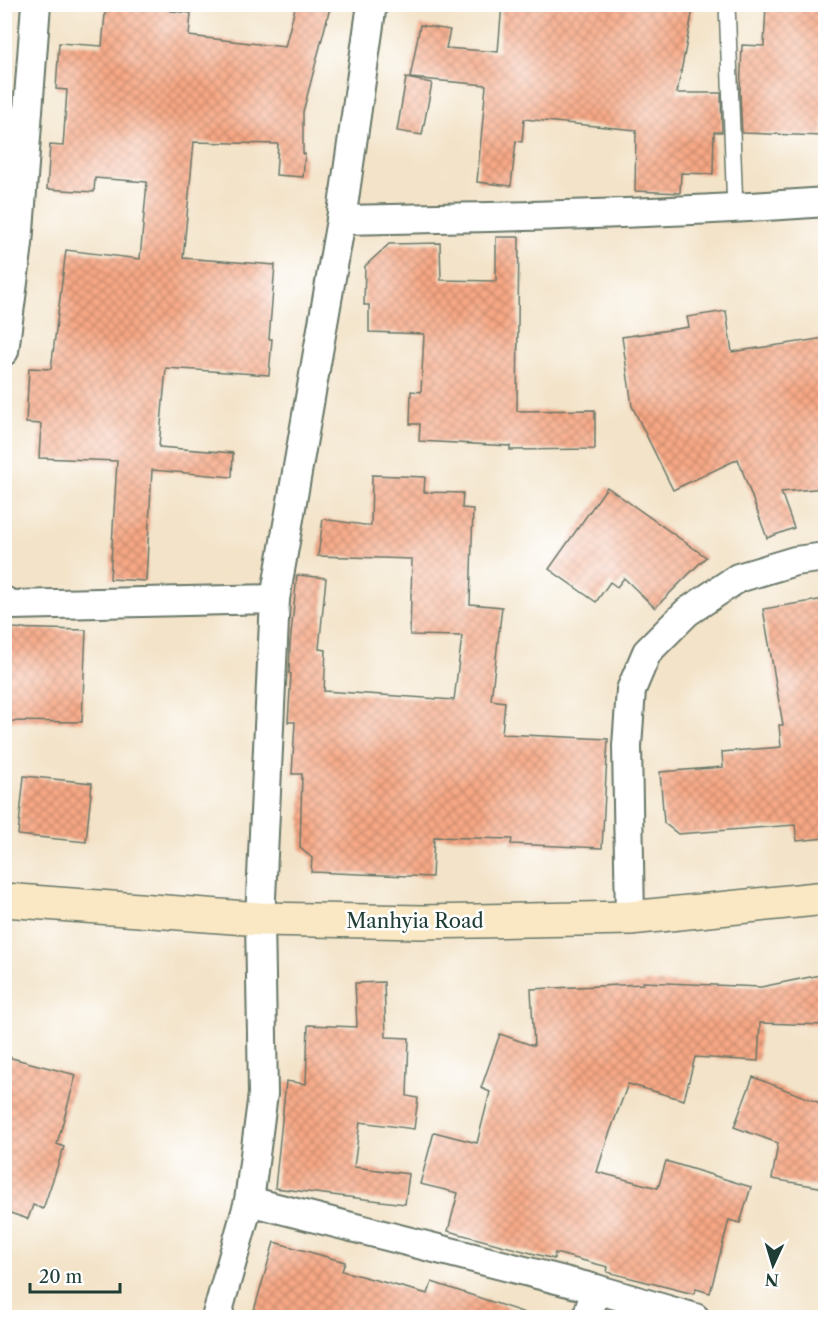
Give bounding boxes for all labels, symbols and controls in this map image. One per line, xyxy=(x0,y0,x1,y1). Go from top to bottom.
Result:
street label: Manhyia Road xyxy=(346,909,484,933)
north arrow xyxy=(743,1235,803,1295)
scale bar xyxy=(30,1256,120,1294)
text: 20 m xyxy=(39,1266,83,1288)
text: N xyxy=(764,1269,780,1290)

